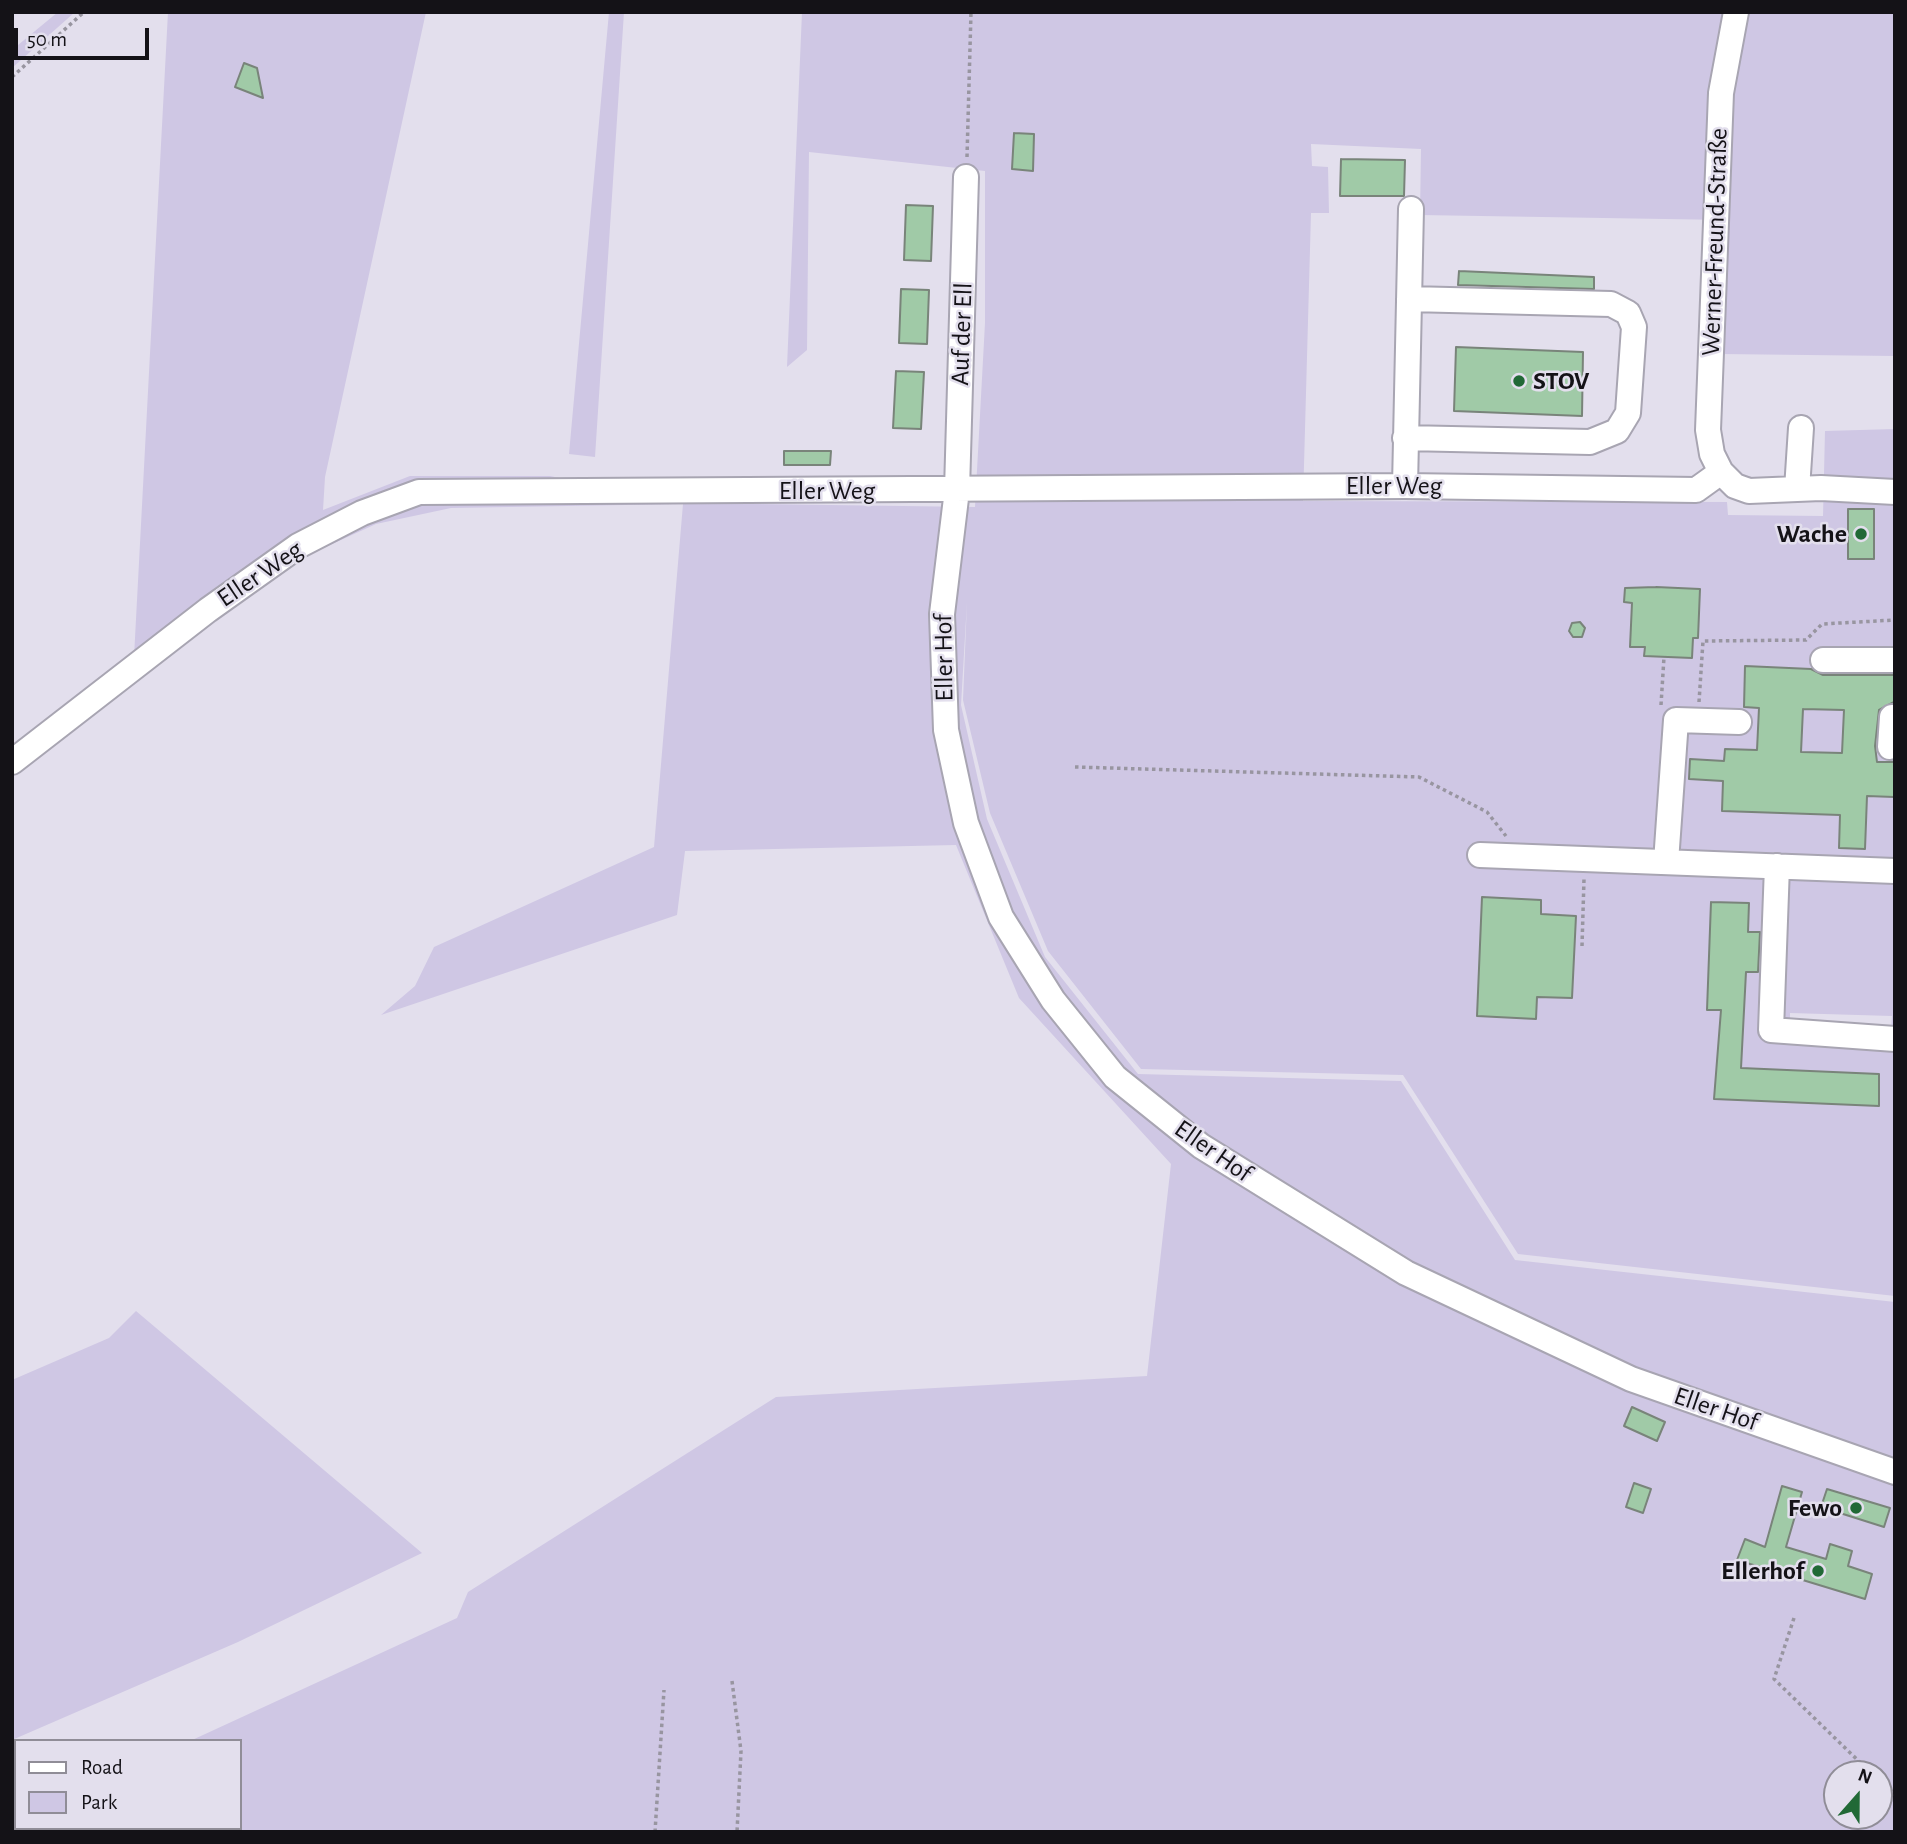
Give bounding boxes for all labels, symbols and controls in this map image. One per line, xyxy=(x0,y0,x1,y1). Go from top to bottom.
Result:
scale bar xyxy=(18,14,152,58)
text: 50 m xyxy=(27,29,67,50)
street label: Werner-Freund-Straße xyxy=(1695,127,1735,357)
street label: Auf der Ell xyxy=(945,282,979,386)
place label: STOV xyxy=(1533,365,1589,397)
marker: STOV xyxy=(1511,373,1527,389)
street label: Eller Weg xyxy=(1346,470,1442,502)
street label: Eller Weg xyxy=(779,475,875,507)
place label: Wache xyxy=(1776,518,1847,550)
marker: Wache xyxy=(1853,526,1869,542)
street label: Eller Weg xyxy=(211,534,309,614)
street label: Eller Hof xyxy=(928,614,960,702)
street label: Eller Hof xyxy=(1168,1113,1258,1189)
street label: Eller Hof xyxy=(1670,1380,1762,1438)
place label: Fewo xyxy=(1788,1492,1842,1524)
marker: Fewo xyxy=(1848,1500,1864,1516)
place label: Ellerhof xyxy=(1721,1555,1804,1587)
marker: Ellerhof xyxy=(1810,1563,1826,1579)
legend xyxy=(14,1739,242,1830)
text: Road xyxy=(81,1757,123,1778)
north arrow xyxy=(1823,1760,1893,1830)
text: N xyxy=(1855,1766,1875,1788)
text: Park xyxy=(81,1792,117,1813)

